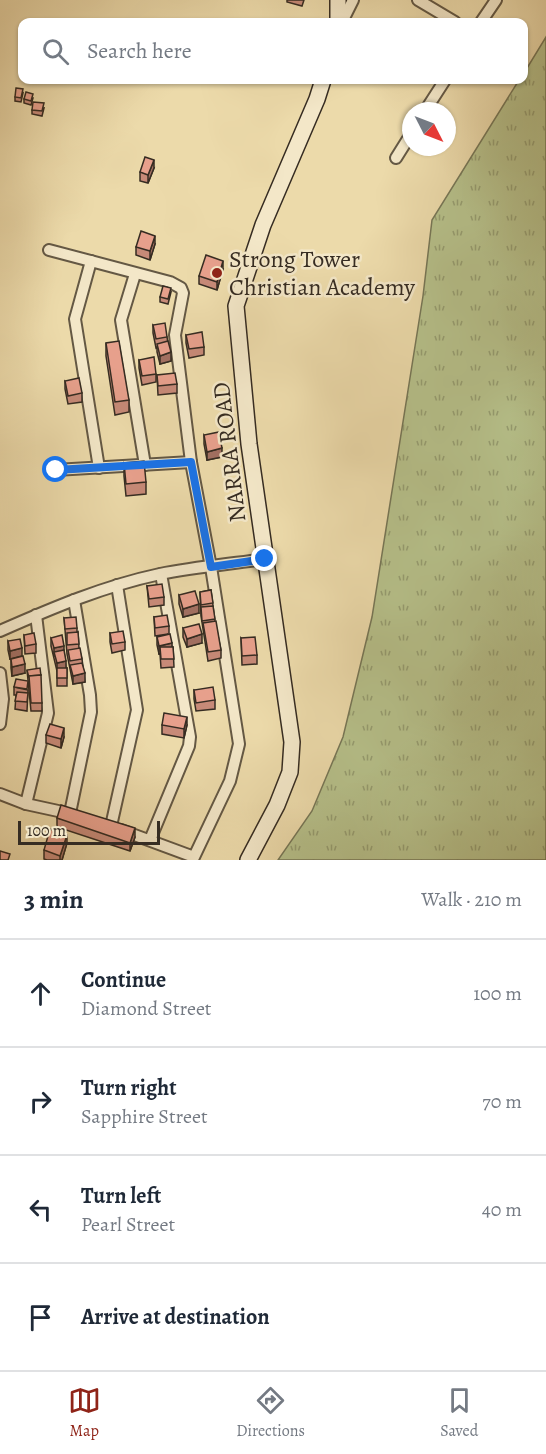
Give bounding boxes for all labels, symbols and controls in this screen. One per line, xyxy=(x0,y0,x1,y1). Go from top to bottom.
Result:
search box xyxy=(18,18,528,84)
icon: search xyxy=(39,35,72,68)
text: Search here xyxy=(87,36,192,66)
north arrow xyxy=(402,102,456,156)
place label: Strong Tower Christian Academy xyxy=(229,243,415,303)
marker: Strong Tower Christian Academy xyxy=(210,266,224,280)
street label: NARRA ROAD xyxy=(205,380,253,524)
route start xyxy=(42,456,68,482)
route end xyxy=(251,545,277,571)
scale bar xyxy=(18,818,160,846)
text: 100 m xyxy=(27,820,66,842)
text: 3 min xyxy=(24,882,84,917)
text: Walk · 210 m xyxy=(421,886,522,913)
text: Continue xyxy=(81,965,166,995)
icon: ahead xyxy=(24,977,57,1010)
text: 100 m xyxy=(473,980,522,1007)
text: Diamond Street xyxy=(81,995,211,1022)
text: Turn right xyxy=(81,1073,177,1103)
icon: right xyxy=(24,1085,57,1118)
text: 70 m xyxy=(482,1088,522,1115)
text: Sapphire Street xyxy=(81,1103,208,1130)
text: Turn left xyxy=(81,1181,161,1211)
icon: left xyxy=(24,1193,57,1226)
text: 40 m xyxy=(482,1196,522,1223)
text: Pearl Street xyxy=(81,1211,175,1238)
icon: arrive xyxy=(24,1301,57,1334)
text: Arrive at destination xyxy=(81,1302,270,1332)
tab: Map xyxy=(68,1384,101,1442)
tab: Directions xyxy=(236,1384,305,1442)
tab: Saved xyxy=(440,1384,478,1442)

